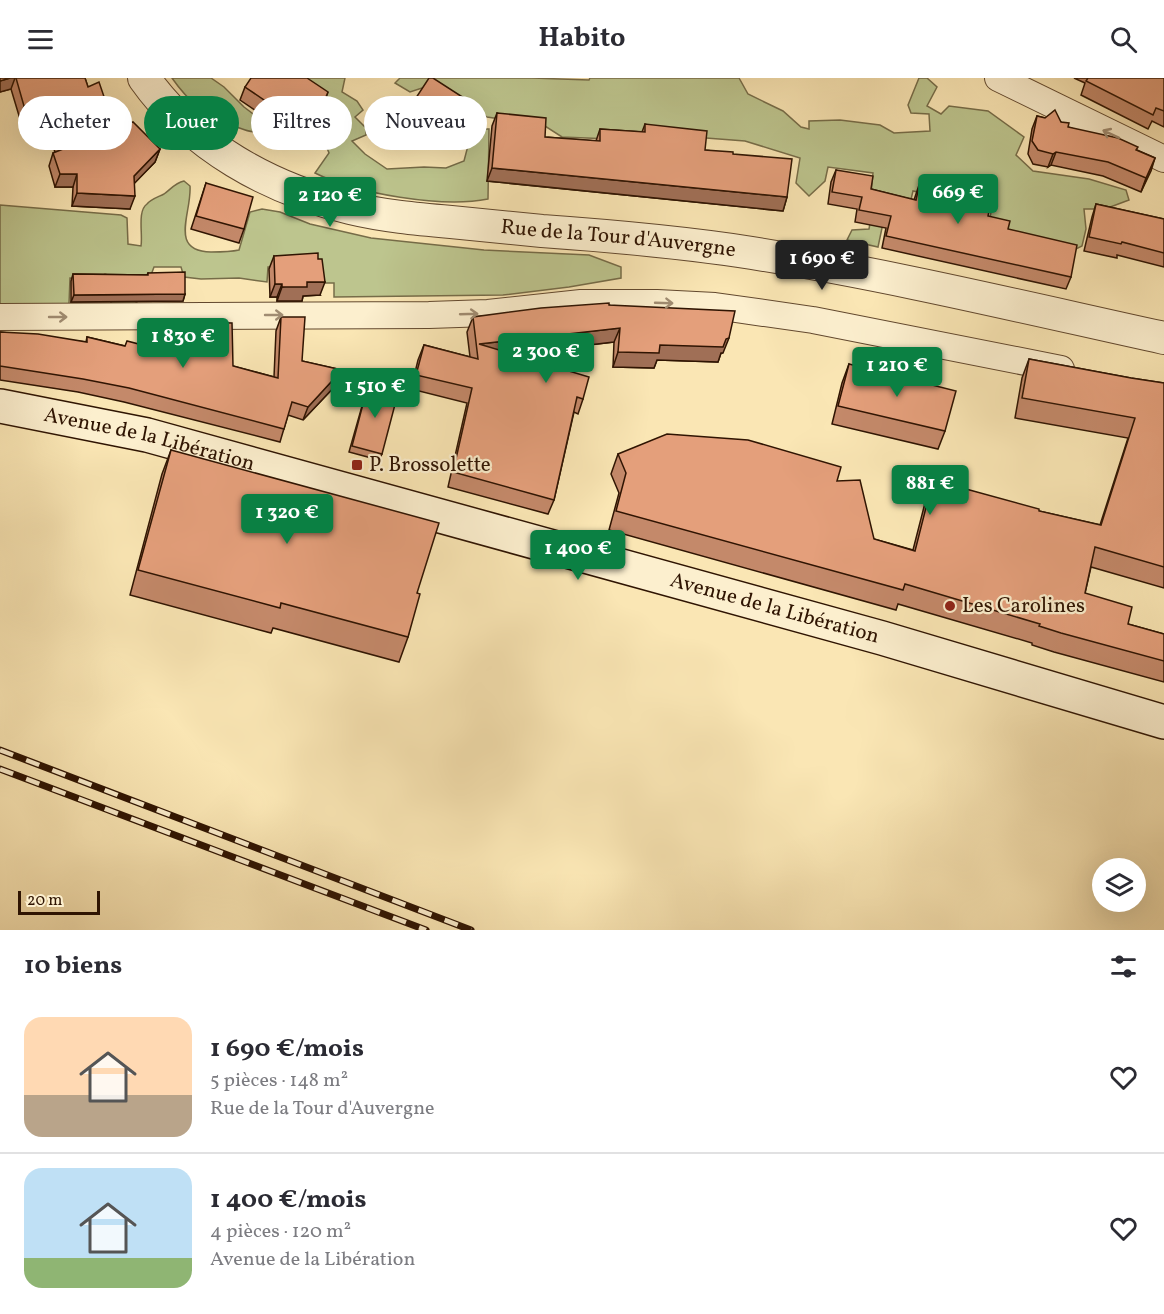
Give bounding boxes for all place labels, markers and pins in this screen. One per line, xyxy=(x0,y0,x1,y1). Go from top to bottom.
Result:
pin: 669 € xyxy=(916,174,1000,225)
pin: 2 120 € xyxy=(275,177,385,228)
pin: 1 690 € xyxy=(767,240,877,291)
pin: 1 830 € xyxy=(128,318,238,369)
pin: 2 300 € xyxy=(491,333,601,384)
pin: 1 210 € xyxy=(842,347,952,398)
pin: 1 510 € xyxy=(320,368,430,419)
place label: P. Brossolette xyxy=(369,451,491,480)
marker: P. Brossolette xyxy=(350,458,364,472)
pin: 881 € xyxy=(888,465,972,516)
pin: 1 320 € xyxy=(232,494,342,545)
pin: 1 400 € xyxy=(523,530,633,581)
place label: Les Carolines xyxy=(962,592,1085,621)
marker: Les Carolines xyxy=(943,599,957,613)

